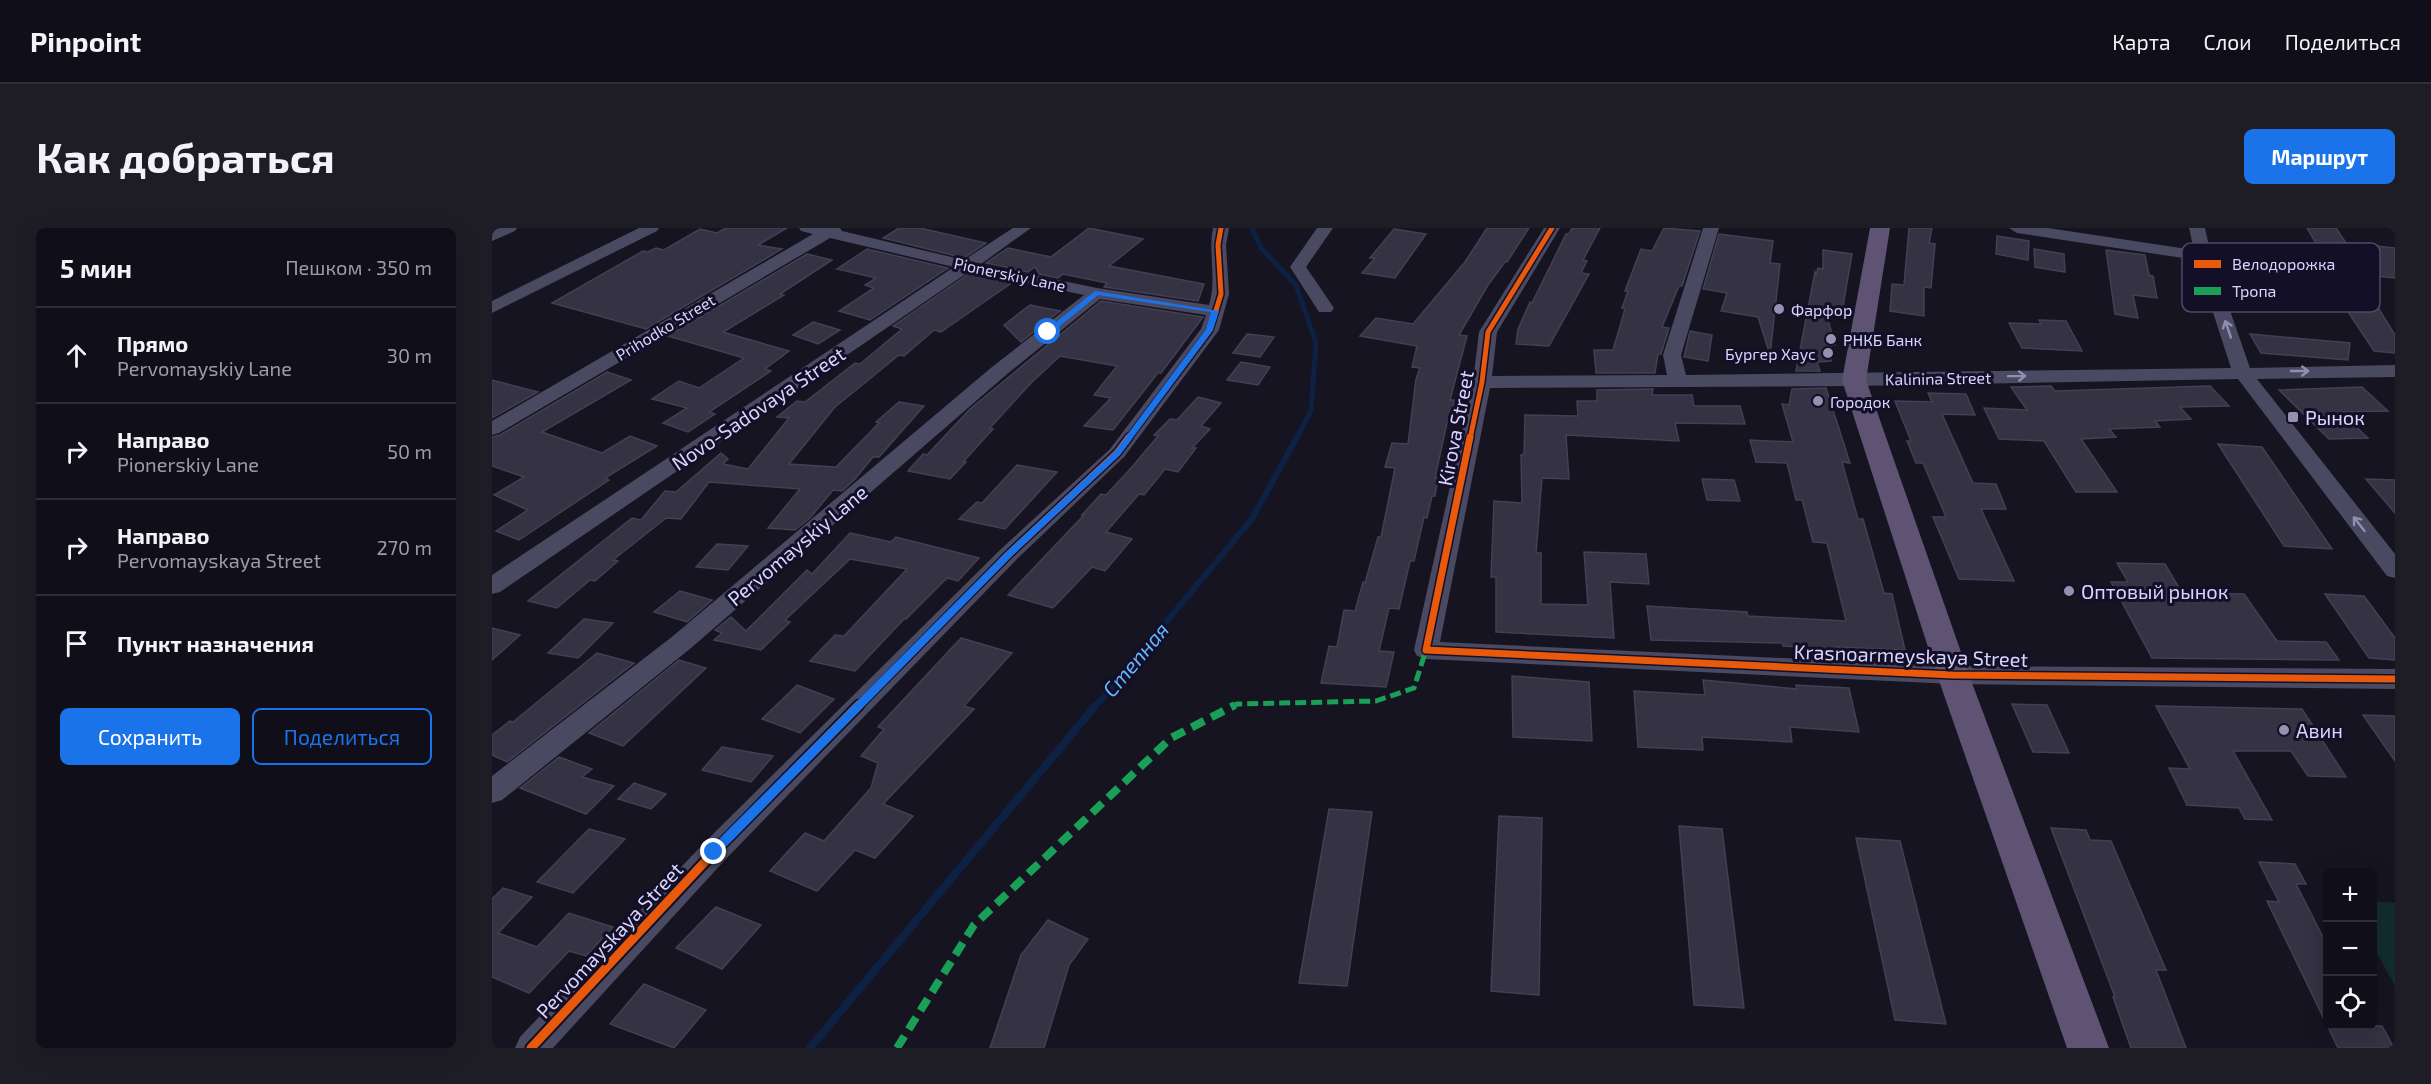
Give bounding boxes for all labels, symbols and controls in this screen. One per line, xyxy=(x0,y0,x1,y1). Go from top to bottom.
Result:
text: Pinpoint xyxy=(30,24,141,58)
text: Карта xyxy=(2112,29,2171,54)
text: Слои xyxy=(2204,29,2252,54)
text: Поделиться xyxy=(2285,29,2401,54)
button: Маршрут xyxy=(2244,129,2395,184)
text: Как добраться xyxy=(36,131,335,181)
legend xyxy=(2182,243,2380,312)
text: 5 мин xyxy=(60,252,132,283)
street label: Pionerskiy Lane xyxy=(952,253,1068,295)
text: Велодорожка xyxy=(2232,254,2335,273)
text: Пешком · 350 m xyxy=(285,255,432,279)
text: Тропа xyxy=(2232,281,2276,300)
street label: Prihodko Street xyxy=(612,290,718,364)
place label: Фарфор xyxy=(1791,300,1852,319)
marker: Фарфор xyxy=(1772,302,1786,316)
route start xyxy=(1034,318,1060,344)
one-way arrow xyxy=(2221,320,2232,339)
text: Прямо xyxy=(117,330,188,356)
place label: РНКБ Банк xyxy=(1843,330,1923,349)
marker: РНКБ Банк xyxy=(1824,332,1838,346)
icon: ahead xyxy=(60,339,93,372)
street label: Novo-Sadovaya Street xyxy=(667,341,849,475)
text: 30 m xyxy=(387,343,432,367)
place label: Бургер Хаус xyxy=(1725,344,1816,364)
marker: Бургер Хаус xyxy=(1821,346,1835,360)
text: Pervomayskiy Lane xyxy=(117,356,292,380)
one-way arrow xyxy=(2290,365,2310,377)
street label: Kirova Street xyxy=(1432,368,1478,488)
street label: Kalinina Street xyxy=(1885,368,1991,388)
one-way arrow xyxy=(2007,371,2027,382)
place label: Городок xyxy=(1830,392,1891,411)
marker: Городок xyxy=(1811,394,1825,408)
place label: Рынок xyxy=(2305,405,2365,429)
marker: Рынок xyxy=(2286,410,2300,424)
text: Направо xyxy=(117,426,210,452)
icon: right xyxy=(60,435,93,468)
text: 50 m xyxy=(387,439,432,463)
text: Pionerskiy Lane xyxy=(117,452,259,476)
street label: Pervomayskiy Lane xyxy=(722,480,872,610)
one-way arrow xyxy=(2353,516,2366,532)
text: Направо xyxy=(117,522,210,548)
icon: right xyxy=(60,531,93,564)
text: 270 m xyxy=(376,535,432,559)
text: Pervomayskaya Street xyxy=(117,548,321,572)
place label: Оптовый рынок xyxy=(2081,579,2229,603)
marker: Оптовый рынок xyxy=(2062,584,2076,598)
water label: Степная xyxy=(1097,617,1173,701)
icon: arrive xyxy=(60,627,93,660)
text: Пункт назначения xyxy=(117,630,314,656)
street label: Krasnoarmeyskaya Street xyxy=(1793,639,2029,671)
button: Сохранить xyxy=(60,708,240,765)
button: Поделиться xyxy=(252,708,432,765)
place label: Авин xyxy=(2296,718,2343,742)
marker: Авин xyxy=(2277,723,2291,737)
route end xyxy=(700,838,726,864)
street label: Pervomayskaya Street xyxy=(531,857,688,1023)
map controls xyxy=(2323,868,2377,1030)
button: + xyxy=(2323,868,2377,922)
button: − xyxy=(2323,922,2377,976)
button: locate xyxy=(2323,976,2377,1030)

